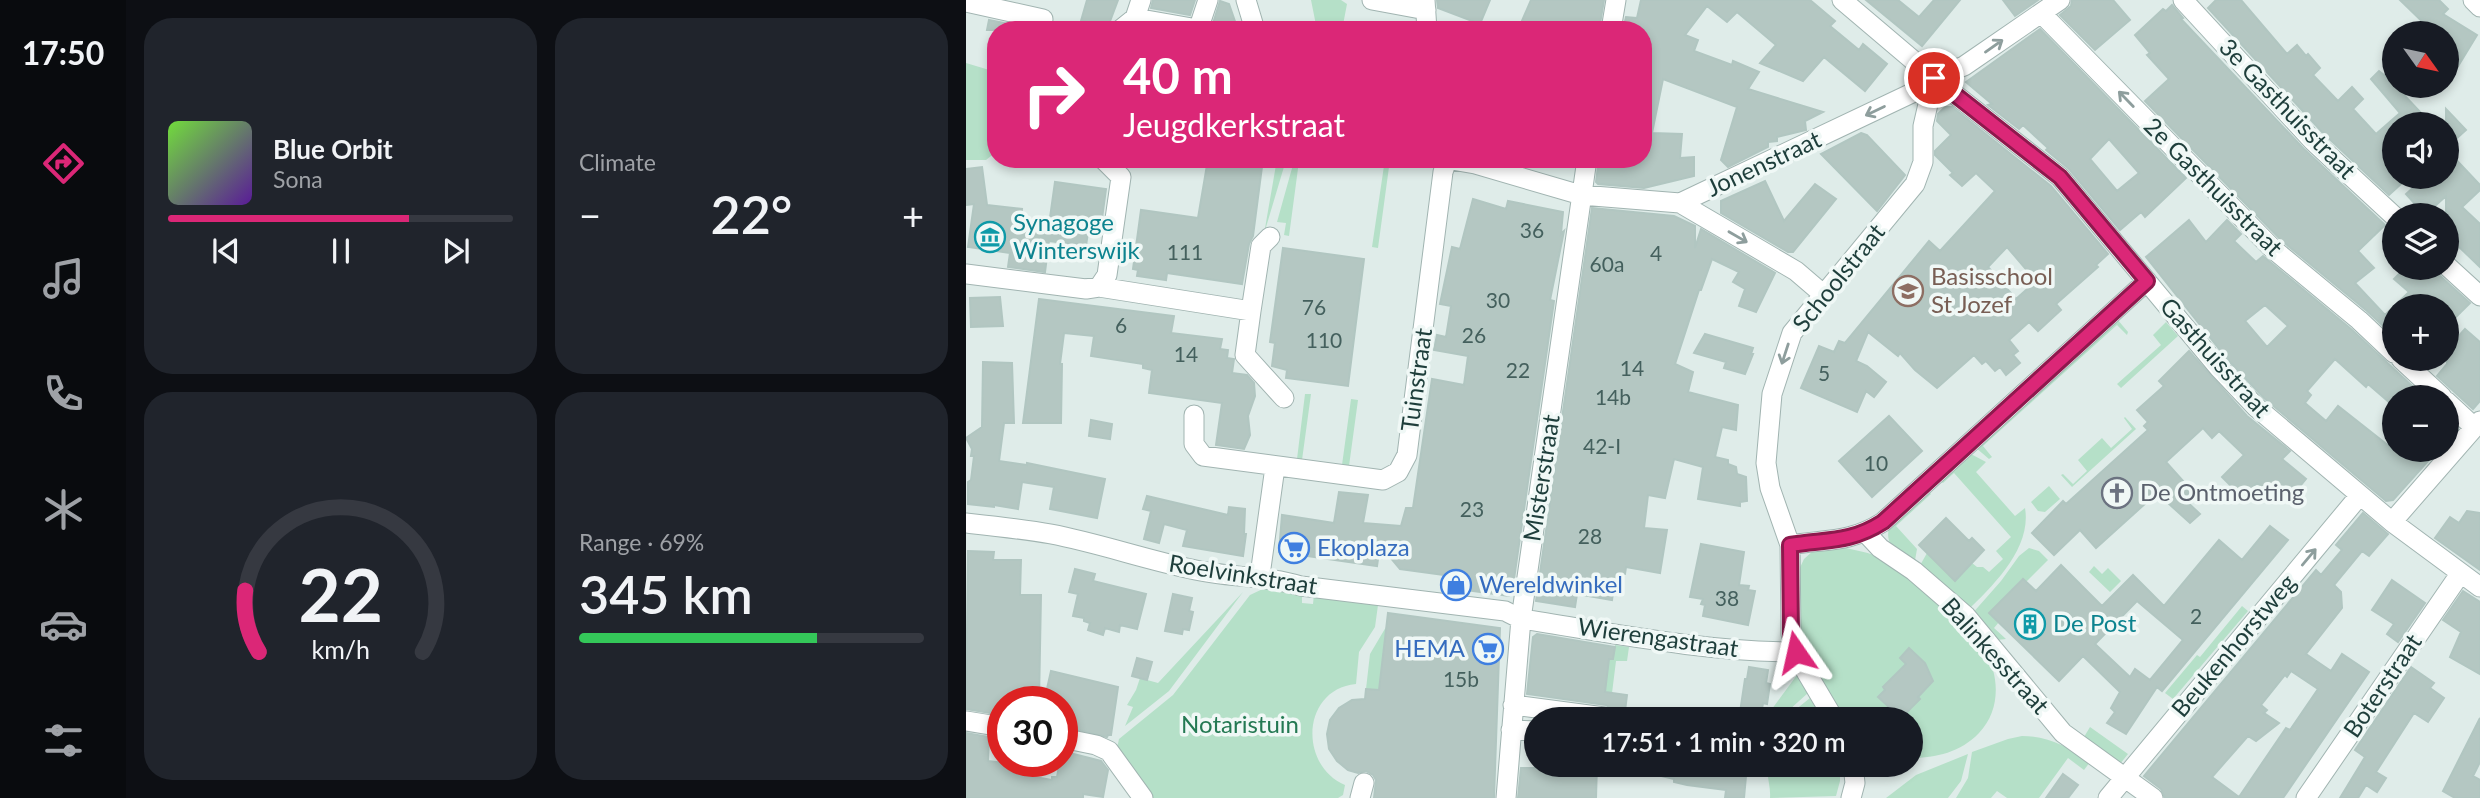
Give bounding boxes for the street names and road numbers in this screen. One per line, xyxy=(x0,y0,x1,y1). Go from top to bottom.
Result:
street label: 3e Gasthuisstraat xyxy=(2214,32,2363,184)
street label: 2e Gasthuisstraat xyxy=(2139,111,2290,261)
street label: Jonenstraat xyxy=(1702,123,1825,202)
street label: Schoolstraat xyxy=(1785,217,1890,337)
street label: Gasthuisstraat xyxy=(2155,291,2278,423)
street label: Tuinstraat xyxy=(1394,326,1437,433)
street label: Misterstraat xyxy=(1516,412,1565,543)
street label: Roelvinkstraat xyxy=(1167,547,1320,600)
street label: Beukenhorstweg xyxy=(2165,568,2301,722)
street label: Balinkesstraat xyxy=(1936,591,2056,719)
street label: Wierengastraat xyxy=(1576,611,1741,662)
street label: Boterstraat xyxy=(2337,628,2427,742)

